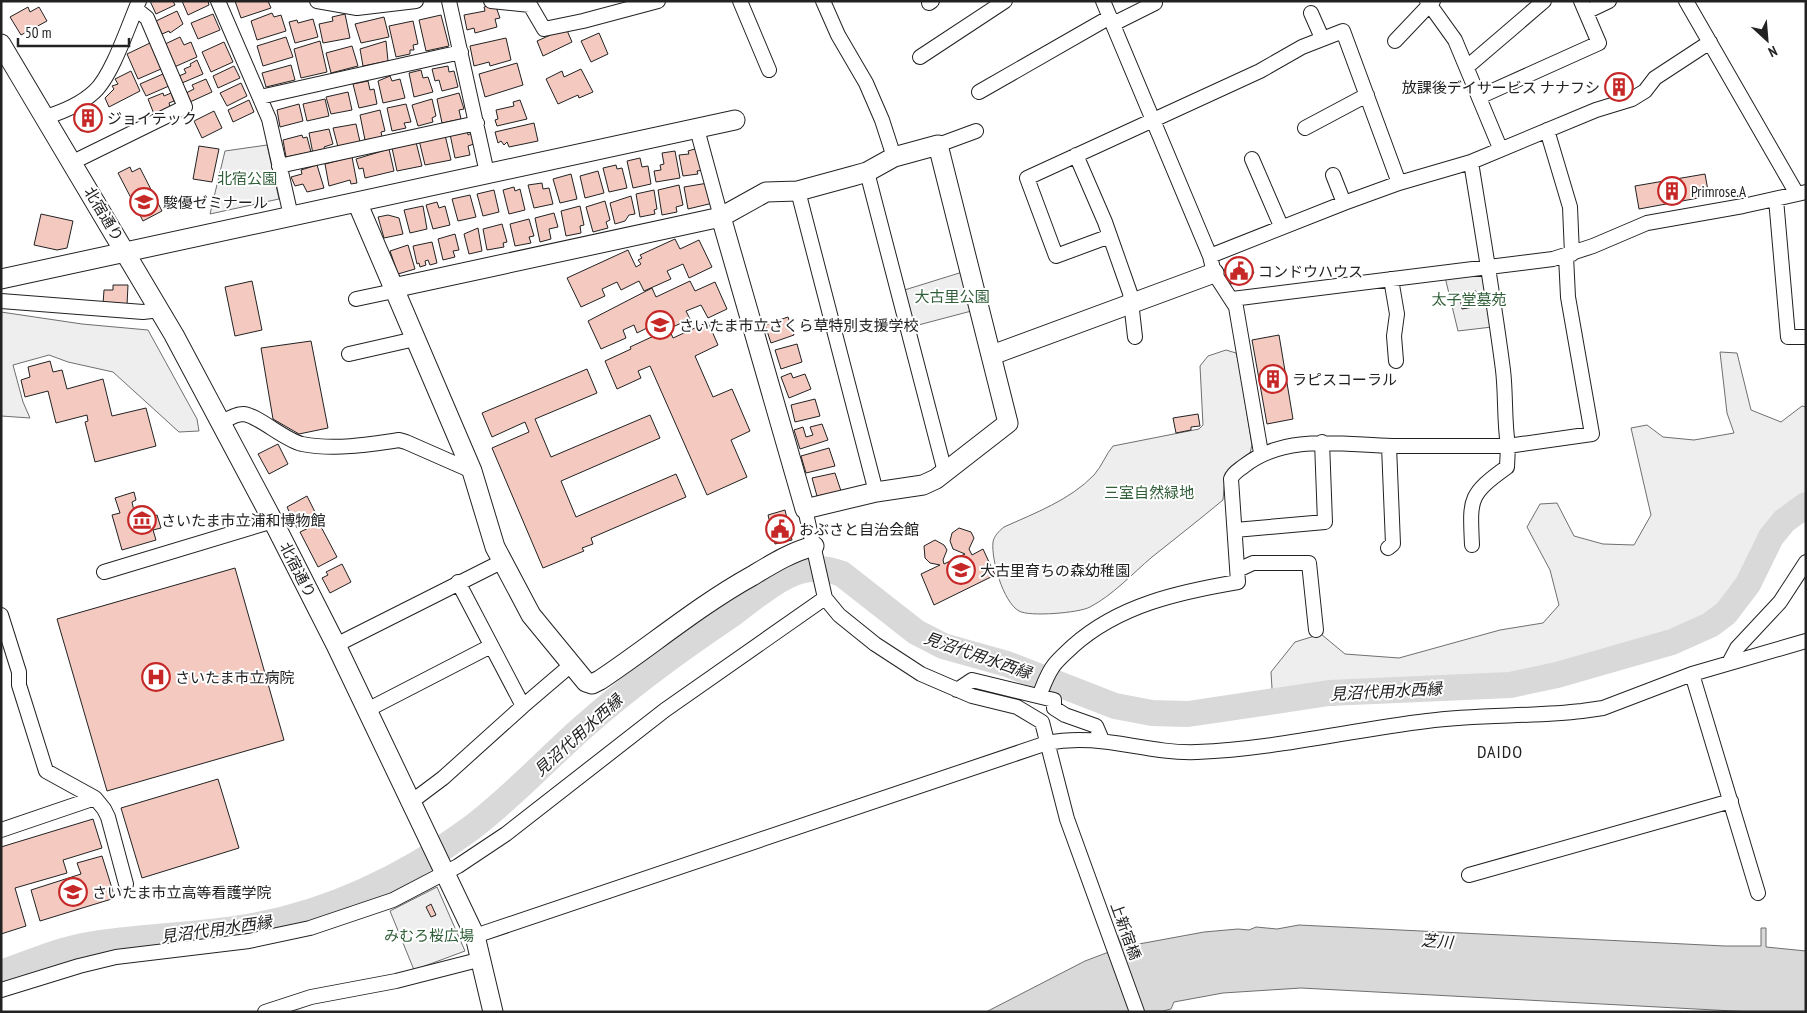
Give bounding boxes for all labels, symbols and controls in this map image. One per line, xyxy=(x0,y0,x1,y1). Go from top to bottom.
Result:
scale bar xyxy=(18,15,129,47)
north arrow xyxy=(1742,15,1792,65)
text: 50 m xyxy=(25,23,51,42)
text: N xyxy=(1765,42,1780,61)
building icon: 放課後デイサービス ナナフシ xyxy=(1604,72,1634,102)
place label: 放課後デイサービス ナナフシ xyxy=(1402,78,1600,97)
building icon: ジョイテック xyxy=(73,103,103,133)
place label: ジョイテック xyxy=(107,109,197,128)
park label: 北宿公園 xyxy=(217,169,277,188)
building icon: Primrose.A xyxy=(1657,176,1687,206)
place label: Primrose.A xyxy=(1691,182,1747,201)
street label: 北宿通り xyxy=(80,183,128,245)
school or university icon: 駿優ゼミナール xyxy=(129,187,159,217)
place label: 駿優ゼミナール xyxy=(163,193,268,212)
public building icon: コンドウハウス xyxy=(1224,256,1254,286)
place label: コンドウハウス xyxy=(1258,262,1363,281)
park label: 大古里公園 xyxy=(914,287,990,306)
park label: 太子堂墓苑 xyxy=(1431,290,1507,309)
school or university icon: さいたま市立さくら草特別支援学校 xyxy=(645,310,675,340)
place label: さいたま市立さくら草特別支援学校 xyxy=(679,316,919,335)
building icon: ラピスコーラル xyxy=(1258,364,1288,394)
place label: ラピスコーラル xyxy=(1292,370,1397,389)
park label: 三室自然緑地 xyxy=(1104,483,1194,502)
museum icon: さいたま市立浦和博物館 xyxy=(127,505,157,535)
place label: さいたま市立浦和博物館 xyxy=(161,511,326,530)
public building icon: おぶさと自治会館 xyxy=(765,514,795,544)
place label: おぶさと自治会館 xyxy=(799,520,919,539)
street label: 北宿通り xyxy=(276,539,320,601)
school or university icon: 大古里育ちの森幼稚園 xyxy=(946,555,976,585)
place label: 大古里育ちの森幼稚園 xyxy=(980,561,1130,580)
water label: 見沼代用水西縁 xyxy=(922,627,1036,683)
hospital icon: さいたま市立病院 xyxy=(141,662,171,692)
place label: さいたま市立病院 xyxy=(175,668,295,687)
water label: 見沼代用水西縁 xyxy=(1330,678,1444,704)
water label: 見沼代用水西縁 xyxy=(530,689,628,780)
district label: DAIDO xyxy=(1477,740,1523,763)
school or university icon: さいたま市立高等看護学院 xyxy=(58,877,88,907)
place label: さいたま市立高等看護学院 xyxy=(92,883,272,902)
street label: 上新宿橋 xyxy=(1107,900,1145,962)
water label: 見沼代用水西縁 xyxy=(159,911,275,947)
park label: みむろ桜広場 xyxy=(384,926,474,945)
water label: 芝川 xyxy=(1420,930,1456,952)

